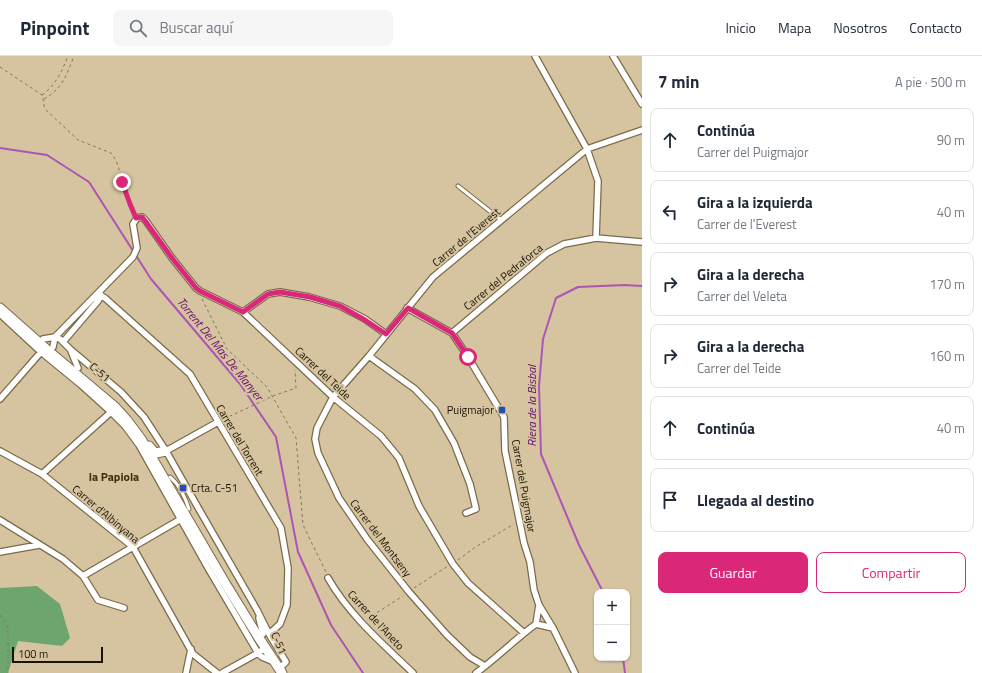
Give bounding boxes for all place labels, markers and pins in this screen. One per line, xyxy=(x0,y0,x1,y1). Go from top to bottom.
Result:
place label: Puigmajor xyxy=(447,402,494,418)
marker: Puigmajor xyxy=(497,405,507,415)
place label: Crta. C-51 xyxy=(191,480,238,496)
marker: Crta. C-51 xyxy=(178,483,188,493)

